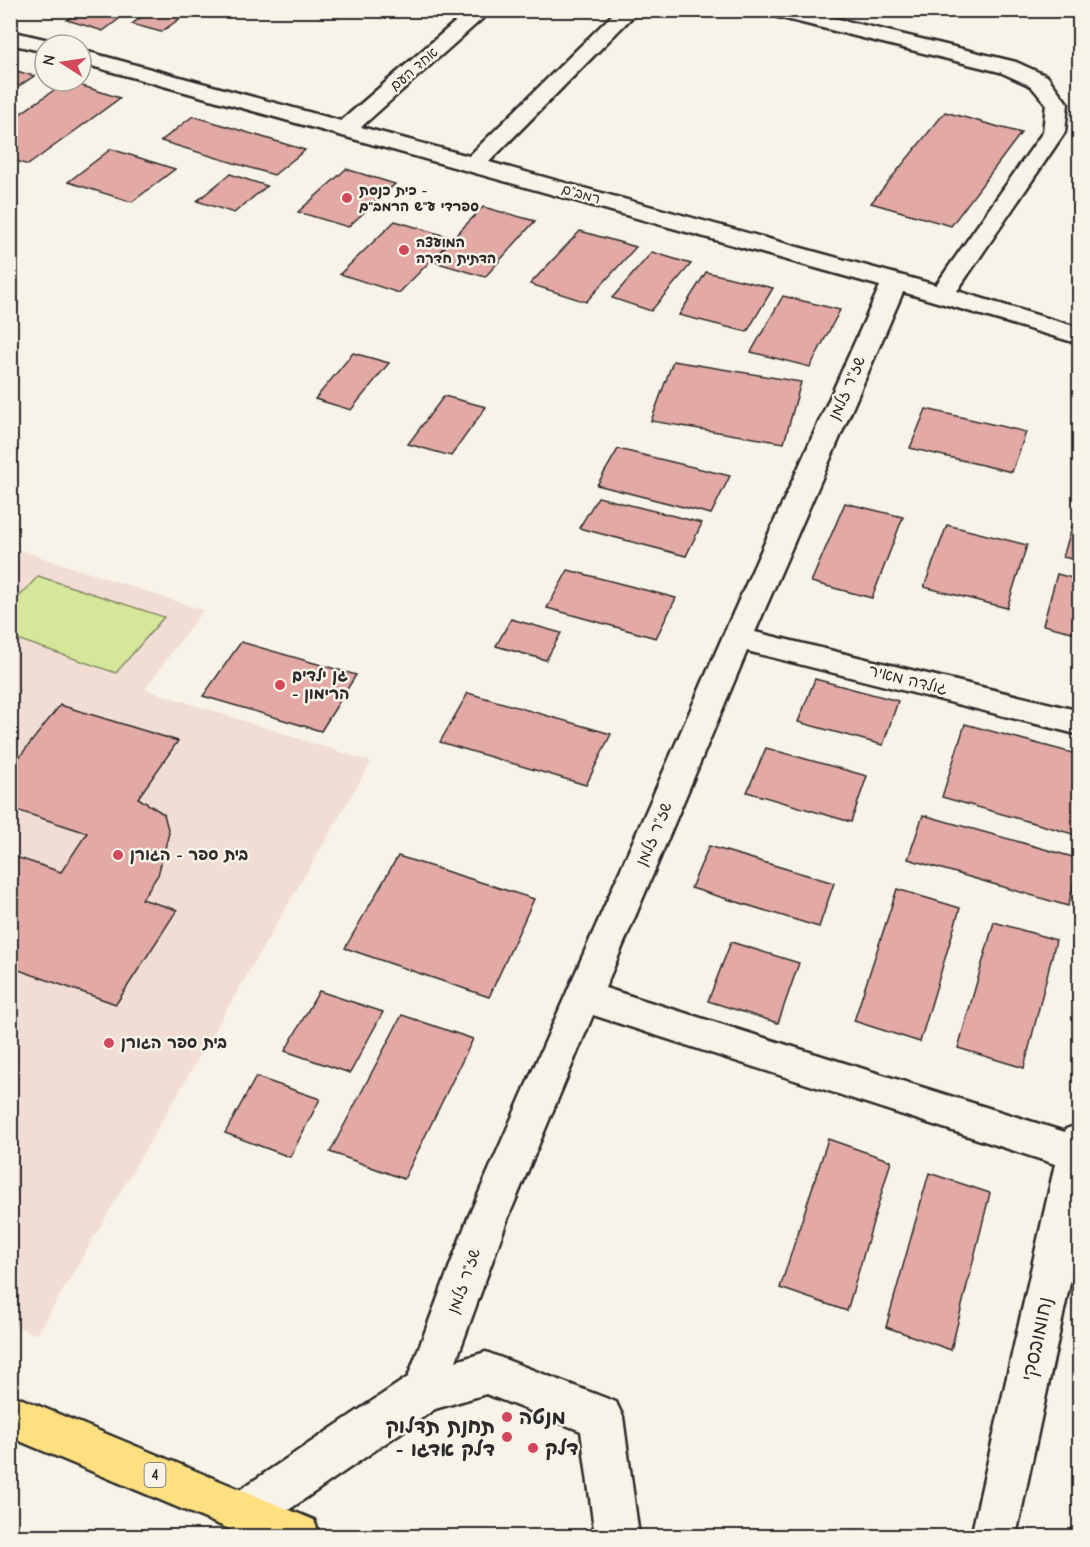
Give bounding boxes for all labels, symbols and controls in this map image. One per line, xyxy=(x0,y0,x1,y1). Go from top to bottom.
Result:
north arrow xyxy=(33,33,93,93)
street label: אחד העם xyxy=(387,43,442,94)
text: N xyxy=(39,53,59,67)
street label: רמב"ם xyxy=(560,180,602,208)
place label: כית כנסת - ספרדי ע"ש הרמב"ם xyxy=(359,182,479,215)
marker: כית כנסת - ספרדי ע"ש הרמב"ם xyxy=(340,191,354,205)
place label: המועצה הדתית חדרה xyxy=(416,234,496,267)
marker: המועצה הדתית חדרה xyxy=(397,243,411,257)
street label: שז"ר זלמן xyxy=(825,353,870,423)
street label: גולדה מאיר xyxy=(867,662,949,699)
place label: גן ילדים - הרימון xyxy=(292,667,349,704)
marker: גן ילדים - הרימון xyxy=(273,678,287,692)
street label: שז"ר זלמן xyxy=(632,799,676,869)
place label: בית ספר - הגורן xyxy=(130,846,249,865)
marker: בית ספר - הגורן xyxy=(111,848,125,862)
place label: בית ספר הגורן xyxy=(121,1034,227,1053)
marker: בית ספר הגורן xyxy=(102,1036,116,1050)
street label: שז"ר זלמן xyxy=(444,1246,485,1316)
street label: נחומובסקי xyxy=(1017,1295,1057,1383)
place label: מנטה xyxy=(519,1406,566,1429)
marker: מנטה xyxy=(500,1410,514,1424)
place label: תחנת תדלוק - דלק אדגו xyxy=(386,1415,495,1462)
marker: תחנת תדלוק - דלק אדגו xyxy=(500,1430,514,1444)
place label: דלק xyxy=(545,1437,579,1461)
marker: דלק xyxy=(526,1441,540,1455)
road number: 4 xyxy=(144,1463,166,1487)

